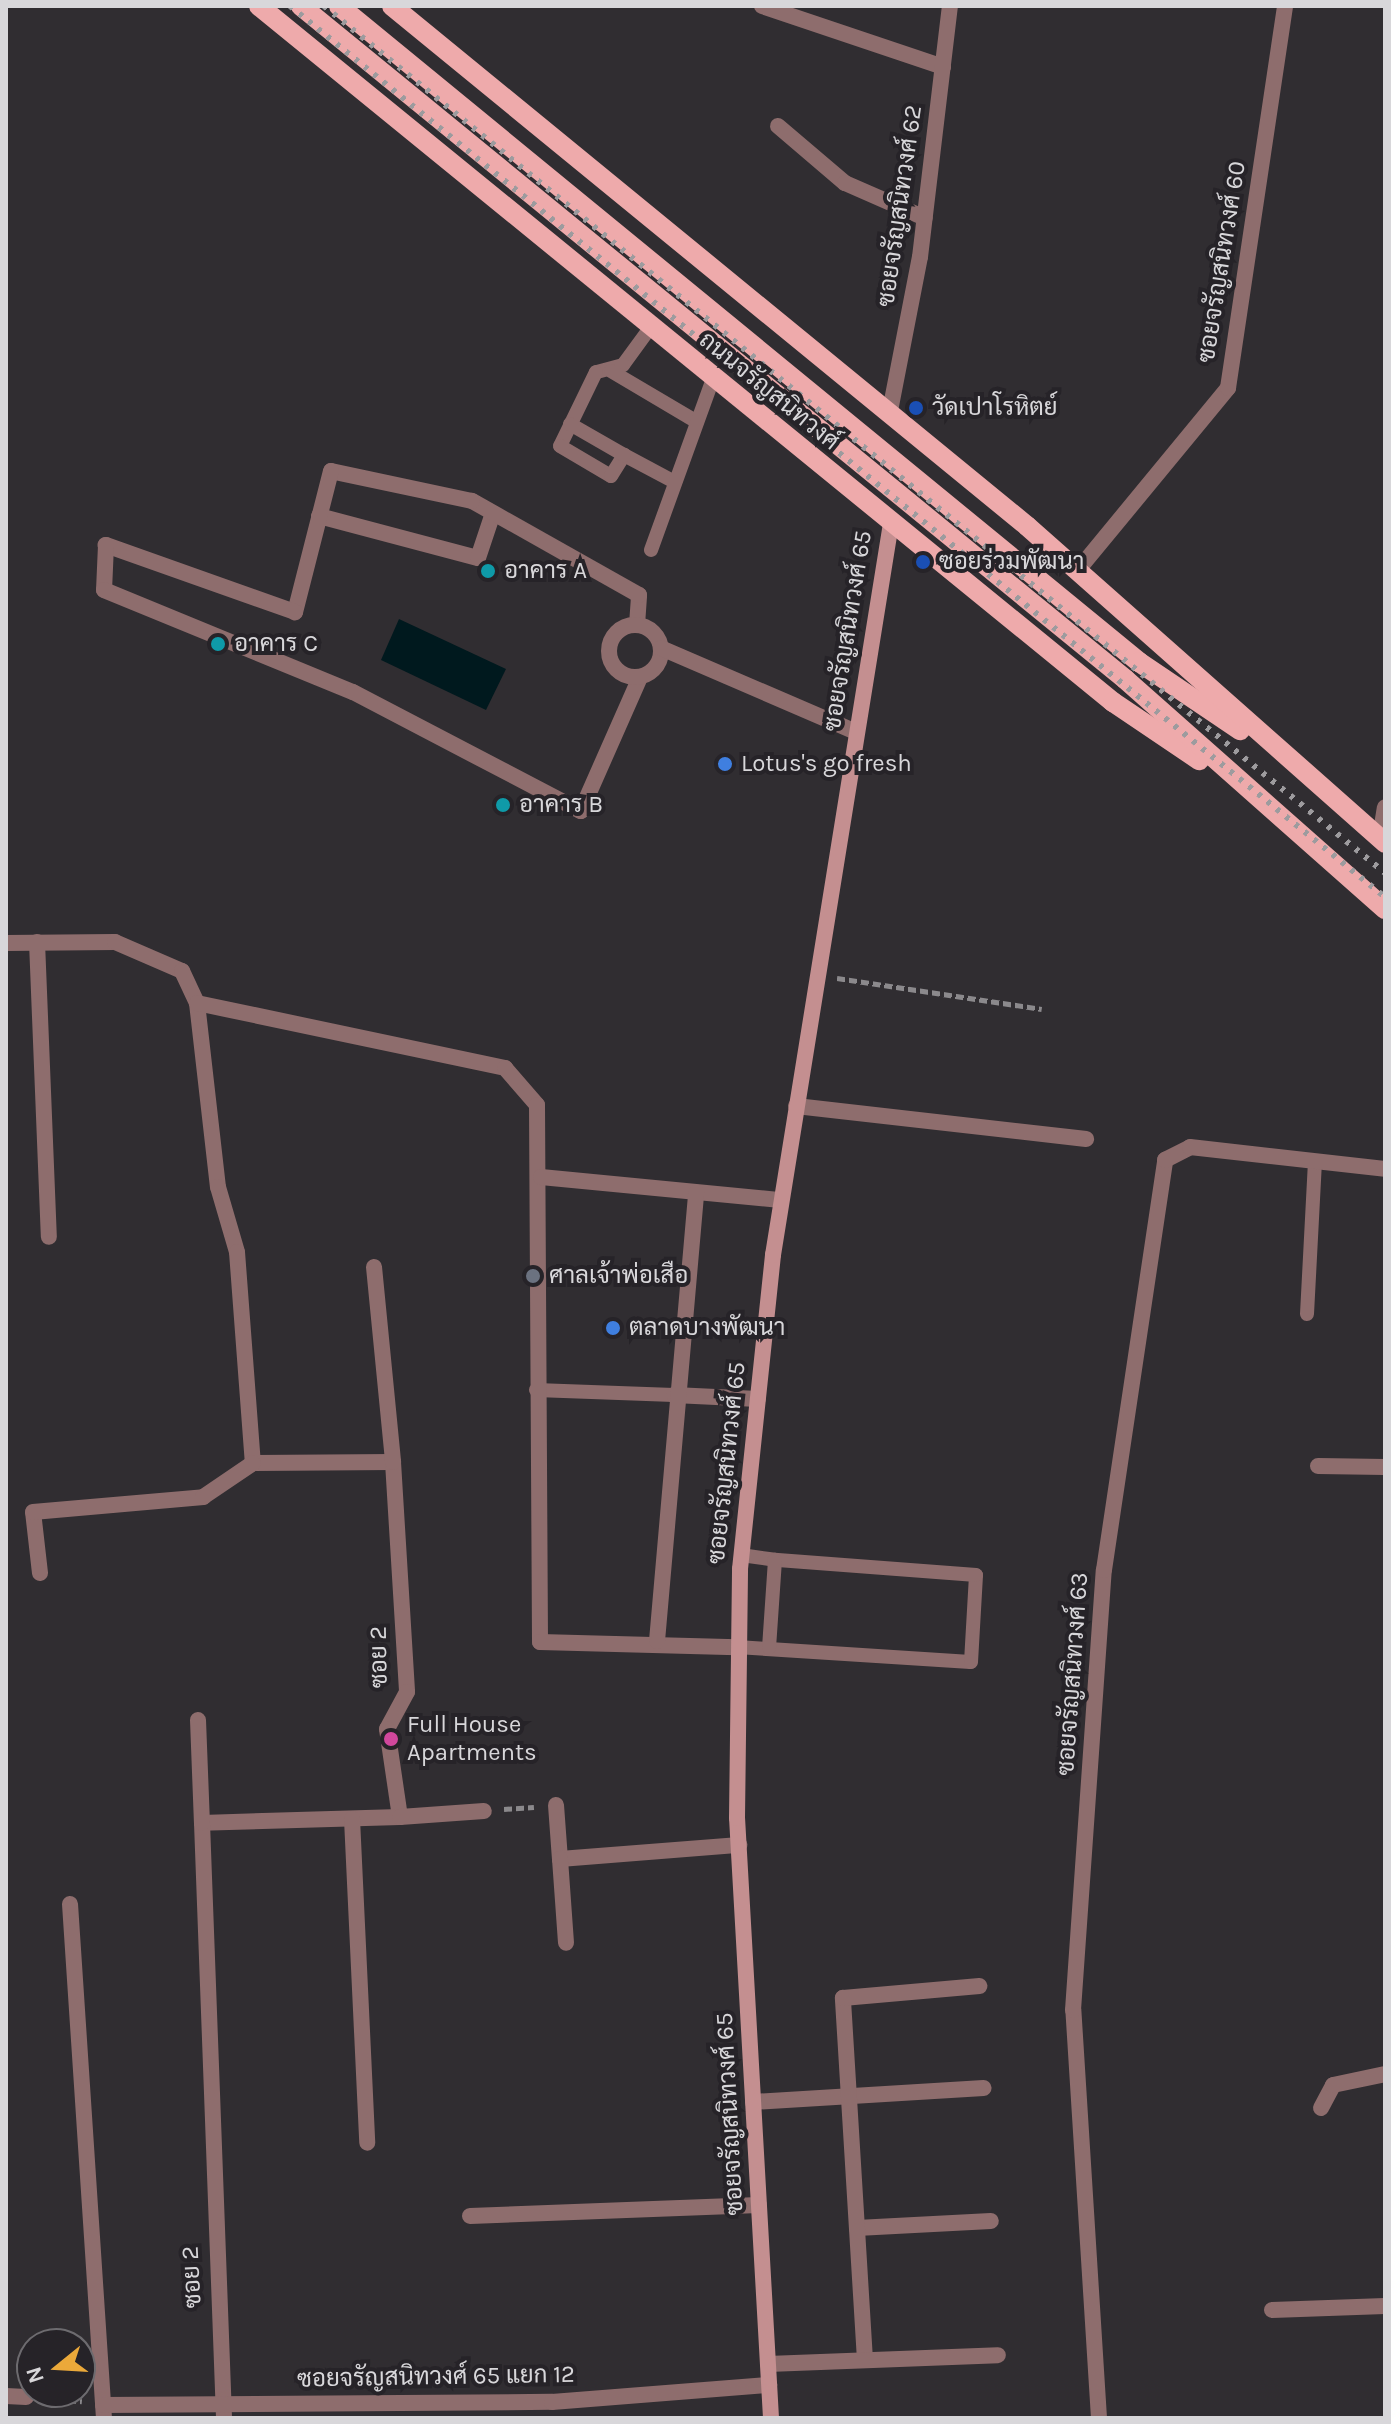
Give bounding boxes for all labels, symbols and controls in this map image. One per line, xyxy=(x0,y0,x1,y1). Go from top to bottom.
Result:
street label: ซอยจรัญสนิทวงศ์ 62 xyxy=(872,103,928,309)
street label: ซอยจรัญสนิทวงศ์ 60 xyxy=(1192,159,1252,365)
street label: ถนนจรัญสนิทวงศ์ xyxy=(693,326,845,456)
place label: วัดเปาโรหิตย์ xyxy=(932,394,1058,422)
marker: วัดเปาโรหิตย์ xyxy=(907,399,925,417)
street label: ซอยจรัญสนิทวงศ์ 65 xyxy=(818,528,878,734)
place label: ซอยร่วมพัฒนา xyxy=(939,548,1084,576)
marker: ซอยร่วมพัฒนา xyxy=(914,553,932,571)
place label: อาคาร A xyxy=(504,557,587,585)
marker: อาคาร A xyxy=(479,562,497,580)
place label: อาคาร C xyxy=(234,630,318,658)
marker: อาคาร C xyxy=(209,635,227,653)
place label: Lotus's go fresh xyxy=(741,750,912,778)
marker: Lotus's go fresh xyxy=(716,755,734,773)
place label: อาคาร B xyxy=(519,791,603,819)
marker: อาคาร B xyxy=(494,796,512,814)
place label: ศาลเจ้าพ่อเสือ xyxy=(549,1262,688,1290)
marker: ศาลเจ้าพ่อเสือ xyxy=(524,1267,542,1285)
place label: ตลาดบางพัฒนา xyxy=(629,1314,786,1342)
marker: ตลาดบางพัฒนา xyxy=(604,1319,622,1337)
street label: ซอยจรัญสนิทวงศ์ 65 xyxy=(702,1361,752,1565)
street label: ซอยจรัญสนิทวงศ์ 63 xyxy=(1052,1571,1094,1777)
street label: ซอย 2 xyxy=(364,1626,394,1688)
place label: Full House Apartments xyxy=(407,1711,537,1767)
marker: Full House Apartments xyxy=(382,1730,400,1748)
street label: ซอยจรัญสนิทวงศ์ 65 xyxy=(710,2012,750,2216)
street label: ซอย 2 xyxy=(176,2245,208,2309)
north arrow xyxy=(16,2328,96,2408)
street label: ซอยจรัญสนิทวงศ์ 65 แยก 12 xyxy=(297,2360,575,2394)
text: N xyxy=(20,2363,50,2386)

